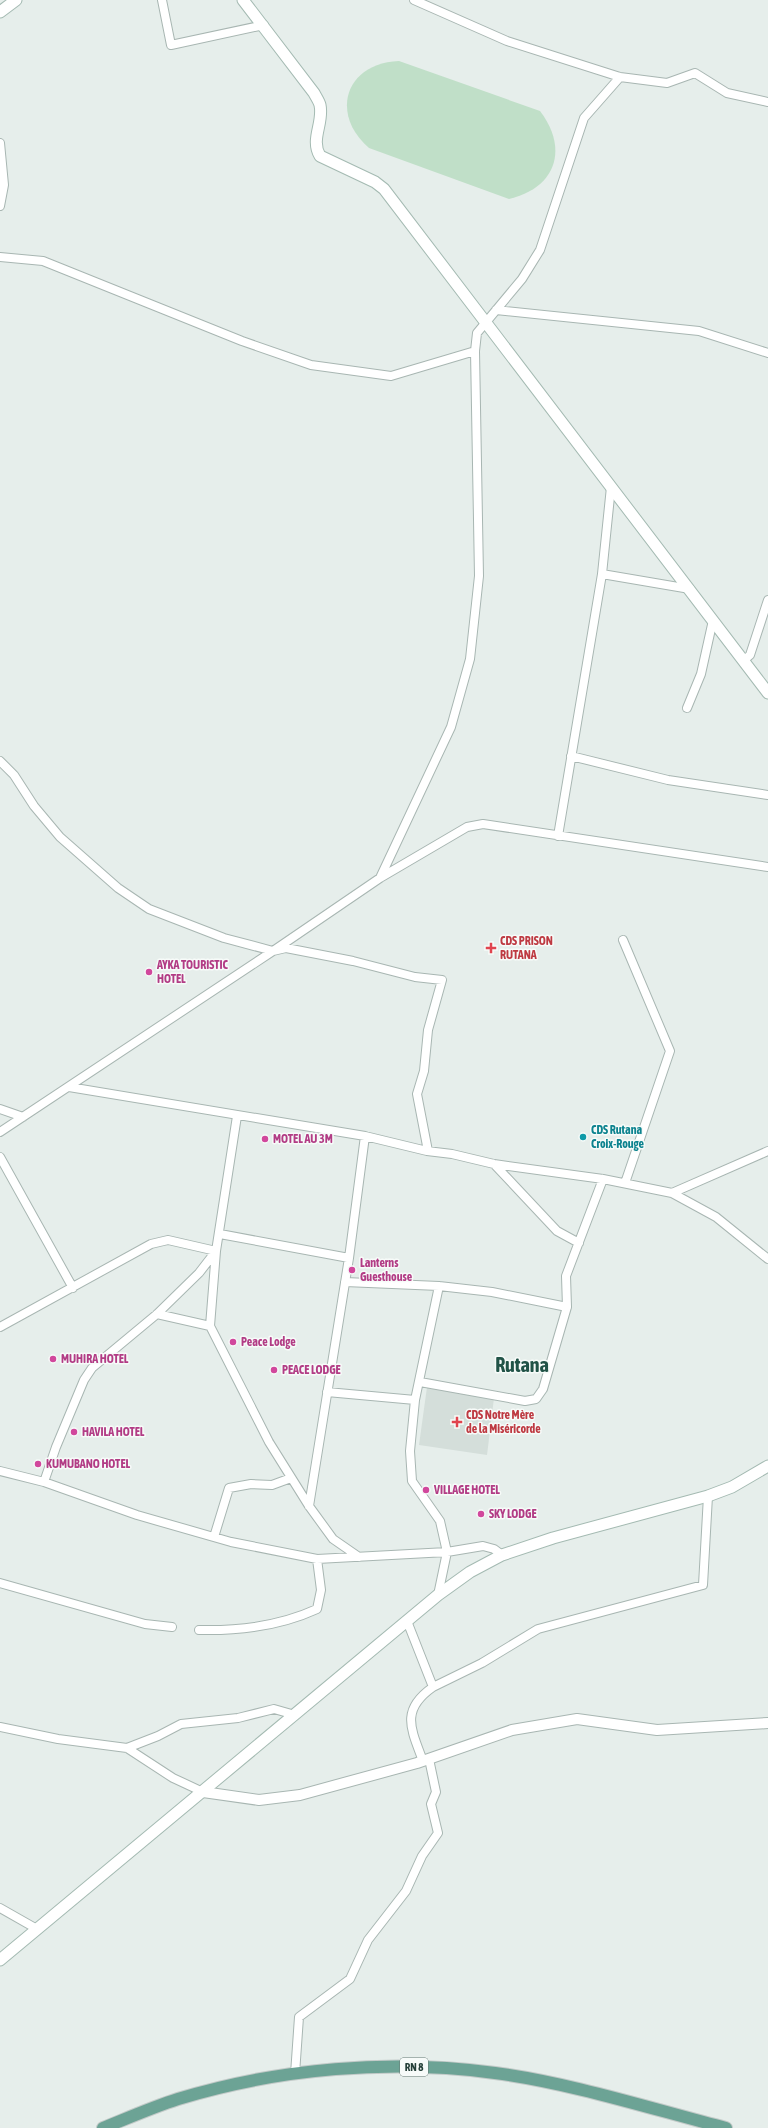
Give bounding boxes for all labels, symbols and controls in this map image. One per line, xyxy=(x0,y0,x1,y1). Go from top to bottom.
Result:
place label: CDS PRISON RUTANA xyxy=(500,934,553,962)
marker: CDS PRISON RUTANA xyxy=(485,942,497,954)
place label: AYKA TOURISTIC HOTEL xyxy=(156,958,229,986)
marker: AYKA TOURISTIC HOTEL xyxy=(144,967,154,977)
place label: CDS Rutana Croix-Rouge xyxy=(591,1123,645,1151)
place label: MOTEL AU 3M xyxy=(273,1132,333,1146)
marker: CDS Rutana Croix-Rouge xyxy=(578,1132,588,1142)
marker: MOTEL AU 3M xyxy=(260,1134,270,1144)
place label: Lanterns Guesthouse xyxy=(360,1256,413,1284)
marker: Lanterns Guesthouse xyxy=(347,1265,357,1275)
place label: Peace Lodge xyxy=(241,1335,296,1349)
marker: Peace Lodge xyxy=(228,1337,238,1347)
place label: MUHIRA HOTEL xyxy=(61,1352,129,1366)
district label: Rutana xyxy=(495,1353,549,1376)
marker: MUHIRA HOTEL xyxy=(48,1354,58,1364)
place label: PEACE LODGE xyxy=(282,1363,341,1377)
marker: PEACE LODGE xyxy=(269,1365,279,1375)
place label: CDS Notre Mère de la Miséricorde xyxy=(466,1408,541,1436)
marker: CDS Notre Mère de la Miséricorde xyxy=(451,1416,463,1428)
place label: HAVILA HOTEL xyxy=(82,1425,145,1439)
marker: HAVILA HOTEL xyxy=(69,1427,79,1437)
place label: KUMUBANO HOTEL xyxy=(46,1457,131,1471)
marker: KUMUBANO HOTEL xyxy=(33,1459,43,1469)
place label: VILLAGE HOTEL xyxy=(433,1483,500,1497)
marker: VILLAGE HOTEL xyxy=(421,1485,431,1495)
place label: SKY LODGE xyxy=(489,1507,537,1521)
marker: SKY LODGE xyxy=(476,1509,486,1519)
road number: RN 8 xyxy=(400,2058,428,2076)

